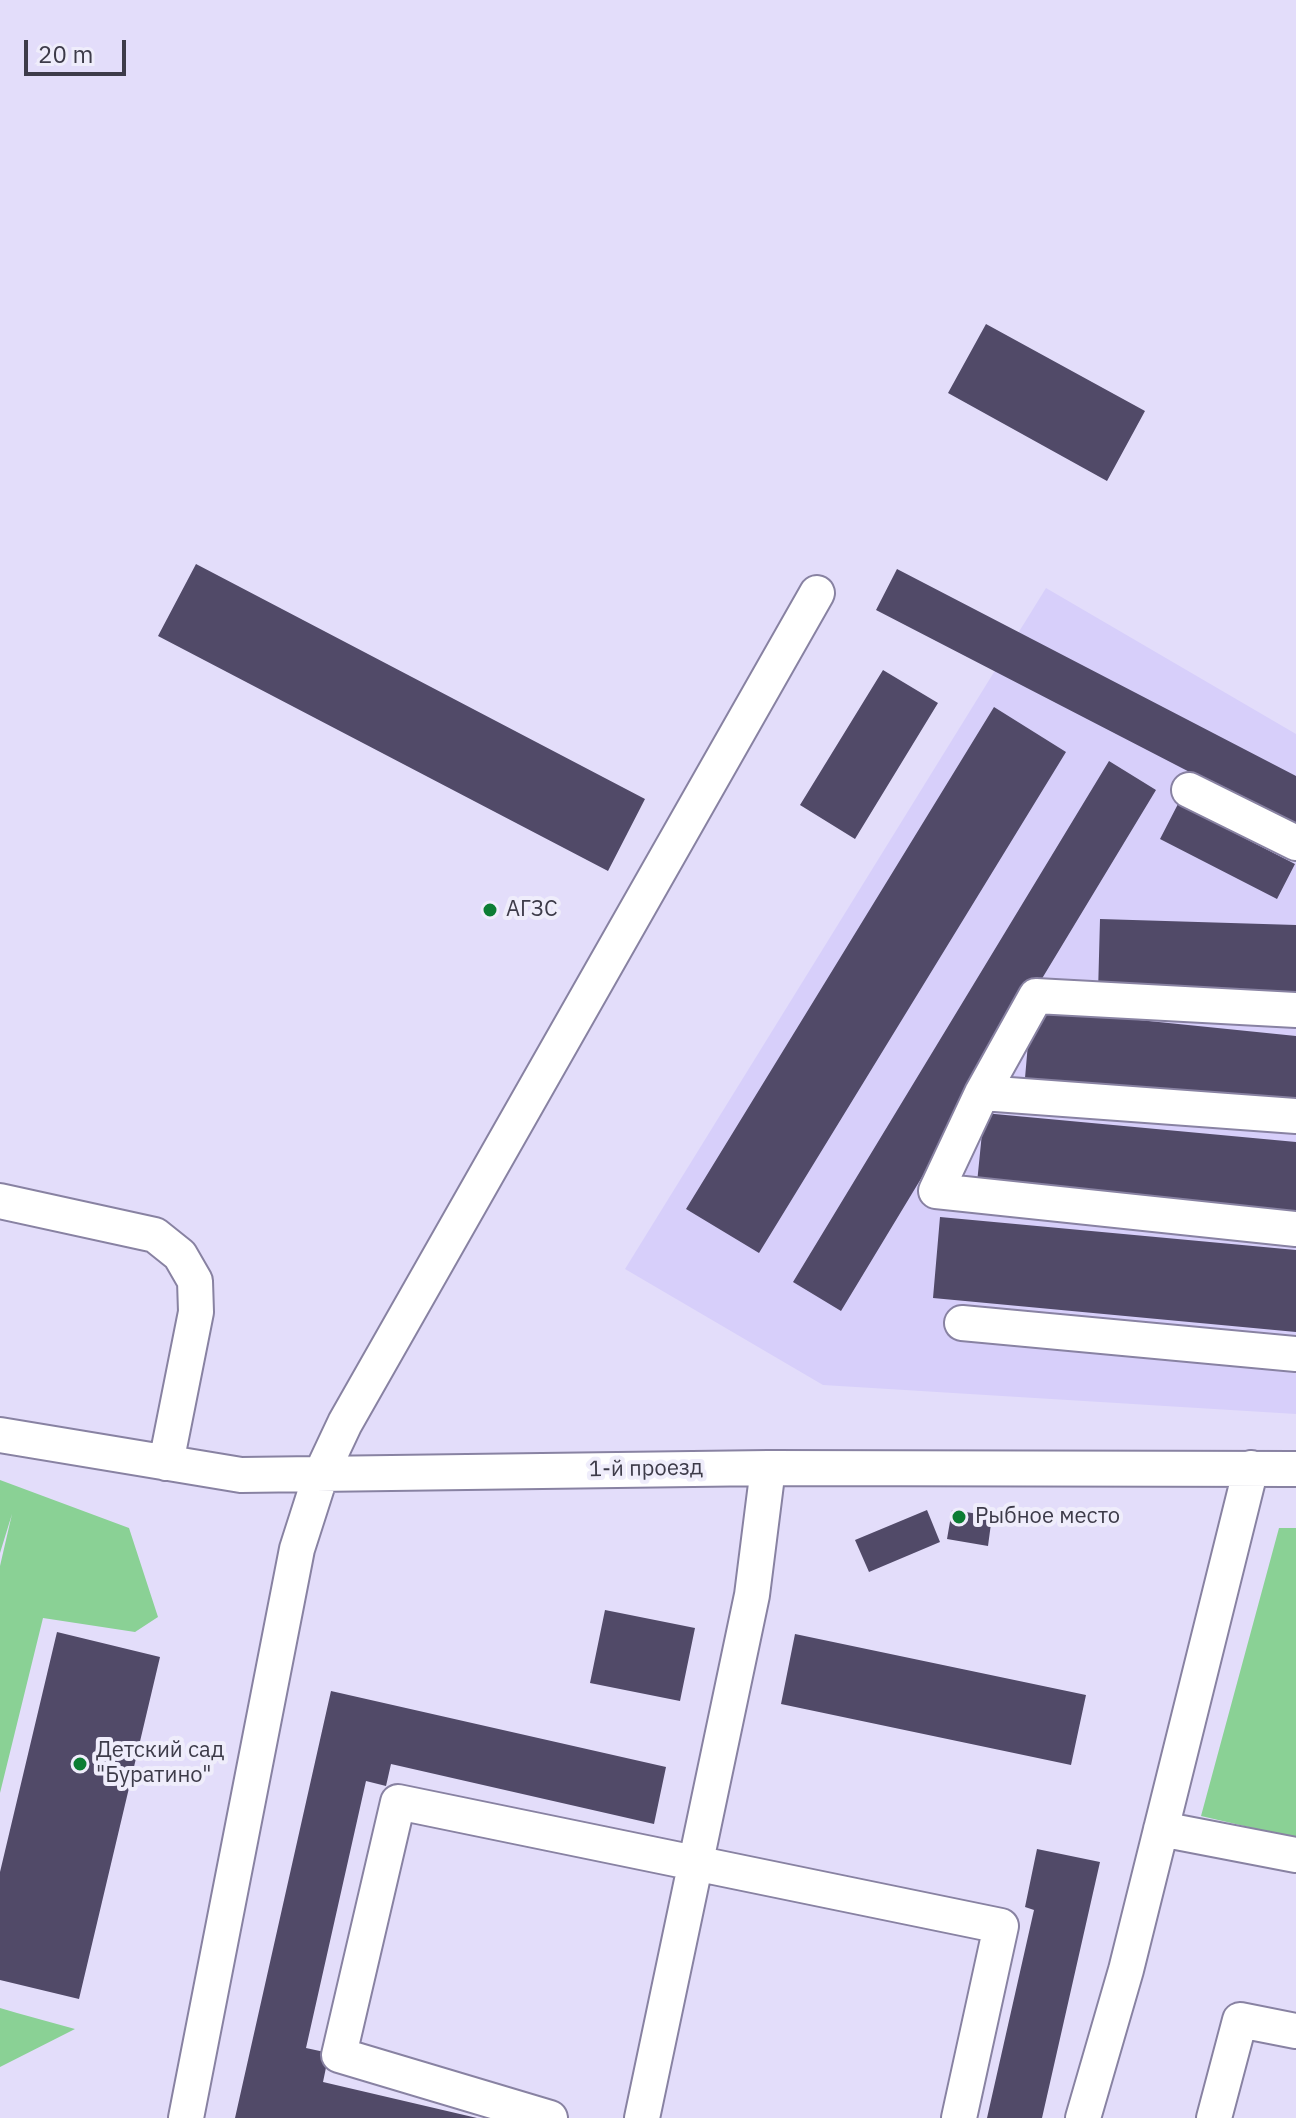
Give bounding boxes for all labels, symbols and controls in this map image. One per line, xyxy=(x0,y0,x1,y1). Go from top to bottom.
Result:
scale bar xyxy=(28,24,130,74)
text: 20 m xyxy=(38,38,93,70)
place label: АГЗС xyxy=(506,897,558,923)
marker: АГЗС xyxy=(481,901,499,919)
street label: 1-й проезд xyxy=(589,1455,703,1483)
place label: Рыбное место xyxy=(975,1504,1120,1530)
marker: Рыбное место xyxy=(950,1508,968,1526)
place label: Детский сад "Буратино" xyxy=(96,1738,224,1790)
marker: Детский сад "Буратино" xyxy=(71,1755,89,1773)

